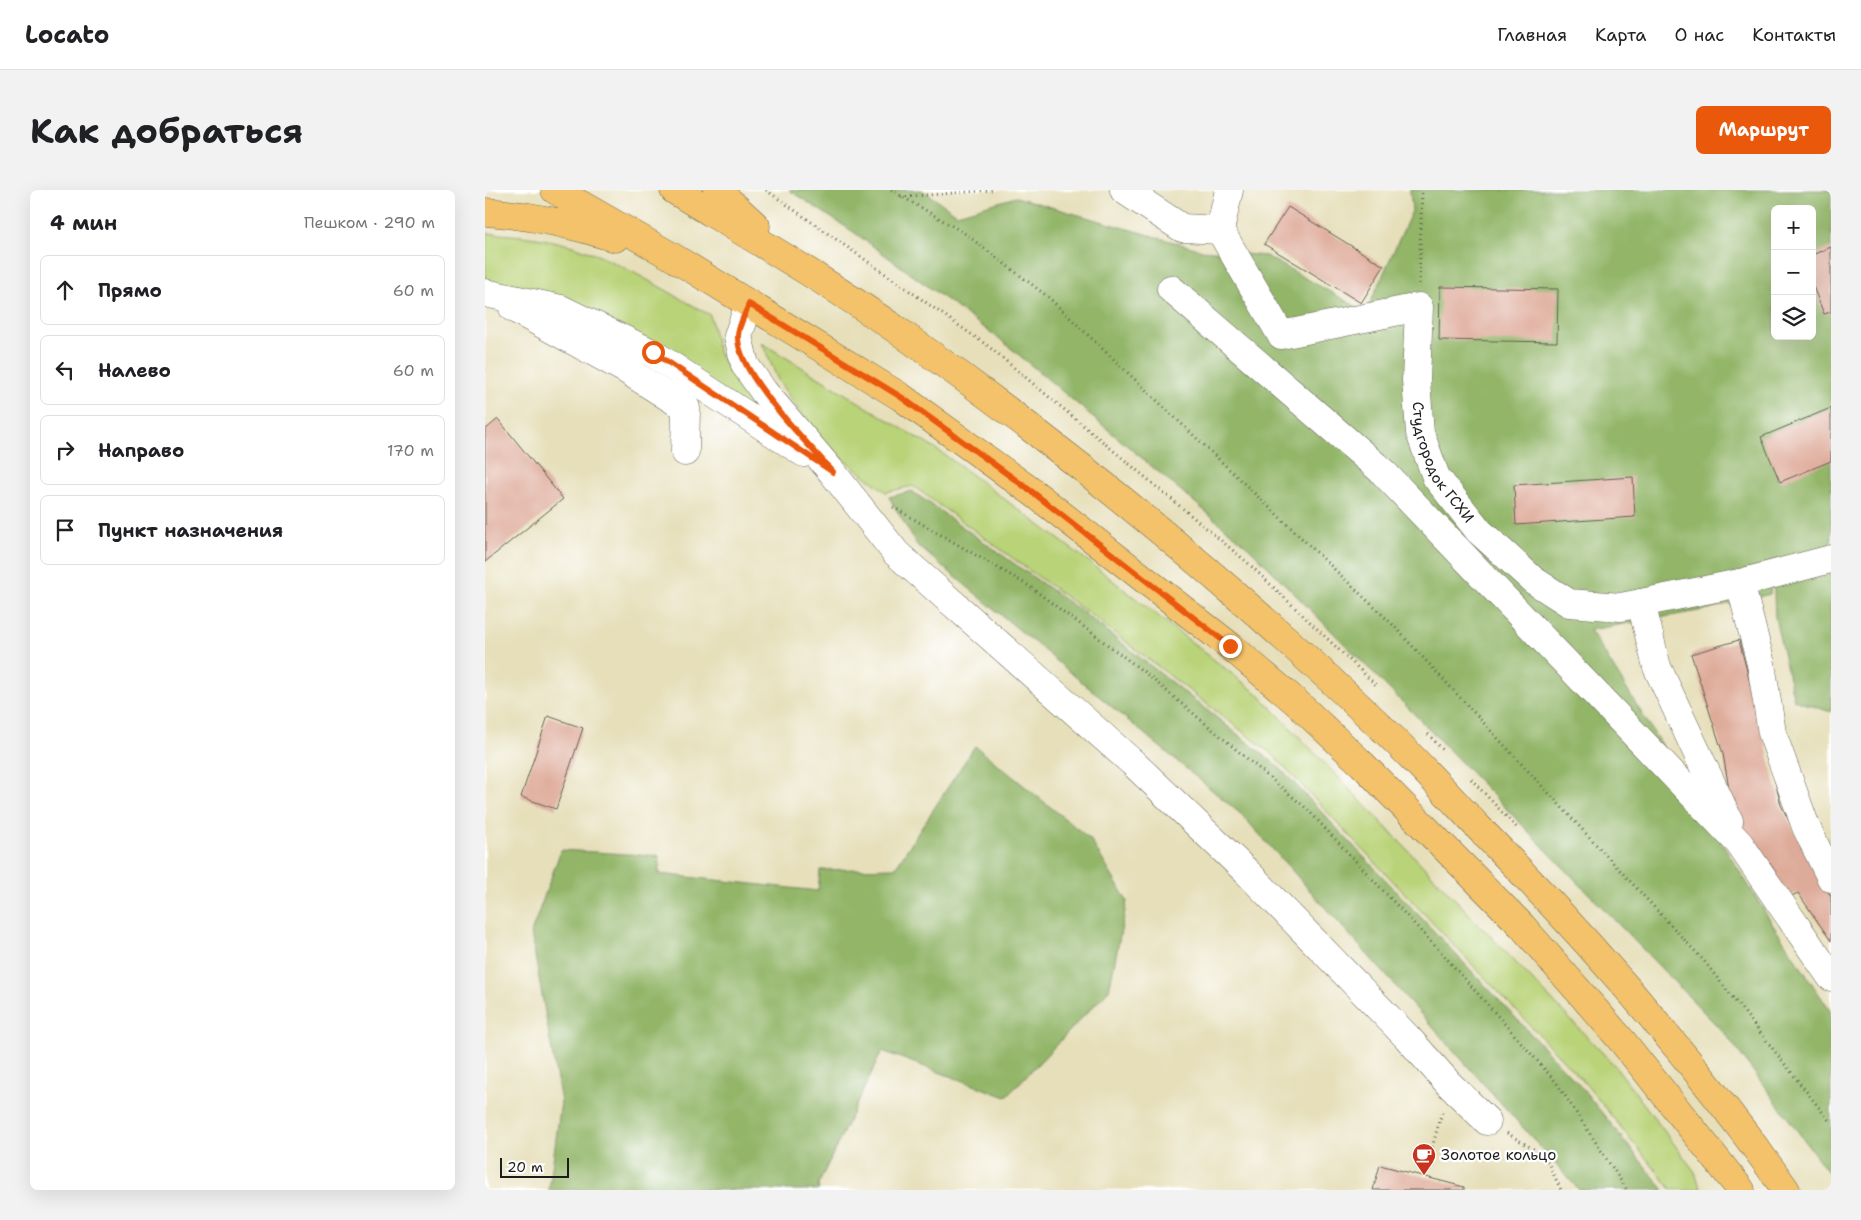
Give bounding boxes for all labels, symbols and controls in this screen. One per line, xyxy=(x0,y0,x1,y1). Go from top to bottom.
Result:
text: Locato xyxy=(25,19,109,51)
text: Главная xyxy=(1497,23,1567,47)
text: Карта xyxy=(1595,23,1647,47)
text: О нас xyxy=(1675,23,1724,47)
text: Контакты xyxy=(1752,23,1836,47)
button: Маршрут xyxy=(1696,106,1831,154)
text: Как добраться xyxy=(30,107,303,154)
map controls xyxy=(1771,205,1816,340)
button: + xyxy=(1771,205,1816,250)
text: 4 мин xyxy=(50,209,117,237)
text: Пешком · 290 m xyxy=(304,212,435,233)
button: − xyxy=(1771,250,1816,295)
icon: ahead xyxy=(51,276,79,304)
text: Прямо xyxy=(98,278,162,303)
text: 60 m xyxy=(393,280,434,301)
button: layers xyxy=(1771,295,1816,340)
route start xyxy=(642,341,665,364)
icon: left xyxy=(51,356,79,384)
text: Налево xyxy=(98,358,171,383)
text: 60 m xyxy=(393,360,434,381)
street label: Студгородок ГСХИ xyxy=(1408,401,1479,527)
icon: right xyxy=(51,436,79,464)
text: Направо xyxy=(98,438,184,463)
text: 170 m xyxy=(387,440,434,461)
icon: arrive xyxy=(51,516,79,544)
text: Пункт назначения xyxy=(98,518,283,543)
route end xyxy=(1219,635,1242,658)
cafe icon: Золотое кольцо xyxy=(1411,1142,1437,1176)
place label: Золотое кольцо xyxy=(1441,1145,1556,1165)
scale bar xyxy=(500,1155,569,1178)
text: 20 m xyxy=(507,1158,543,1176)

